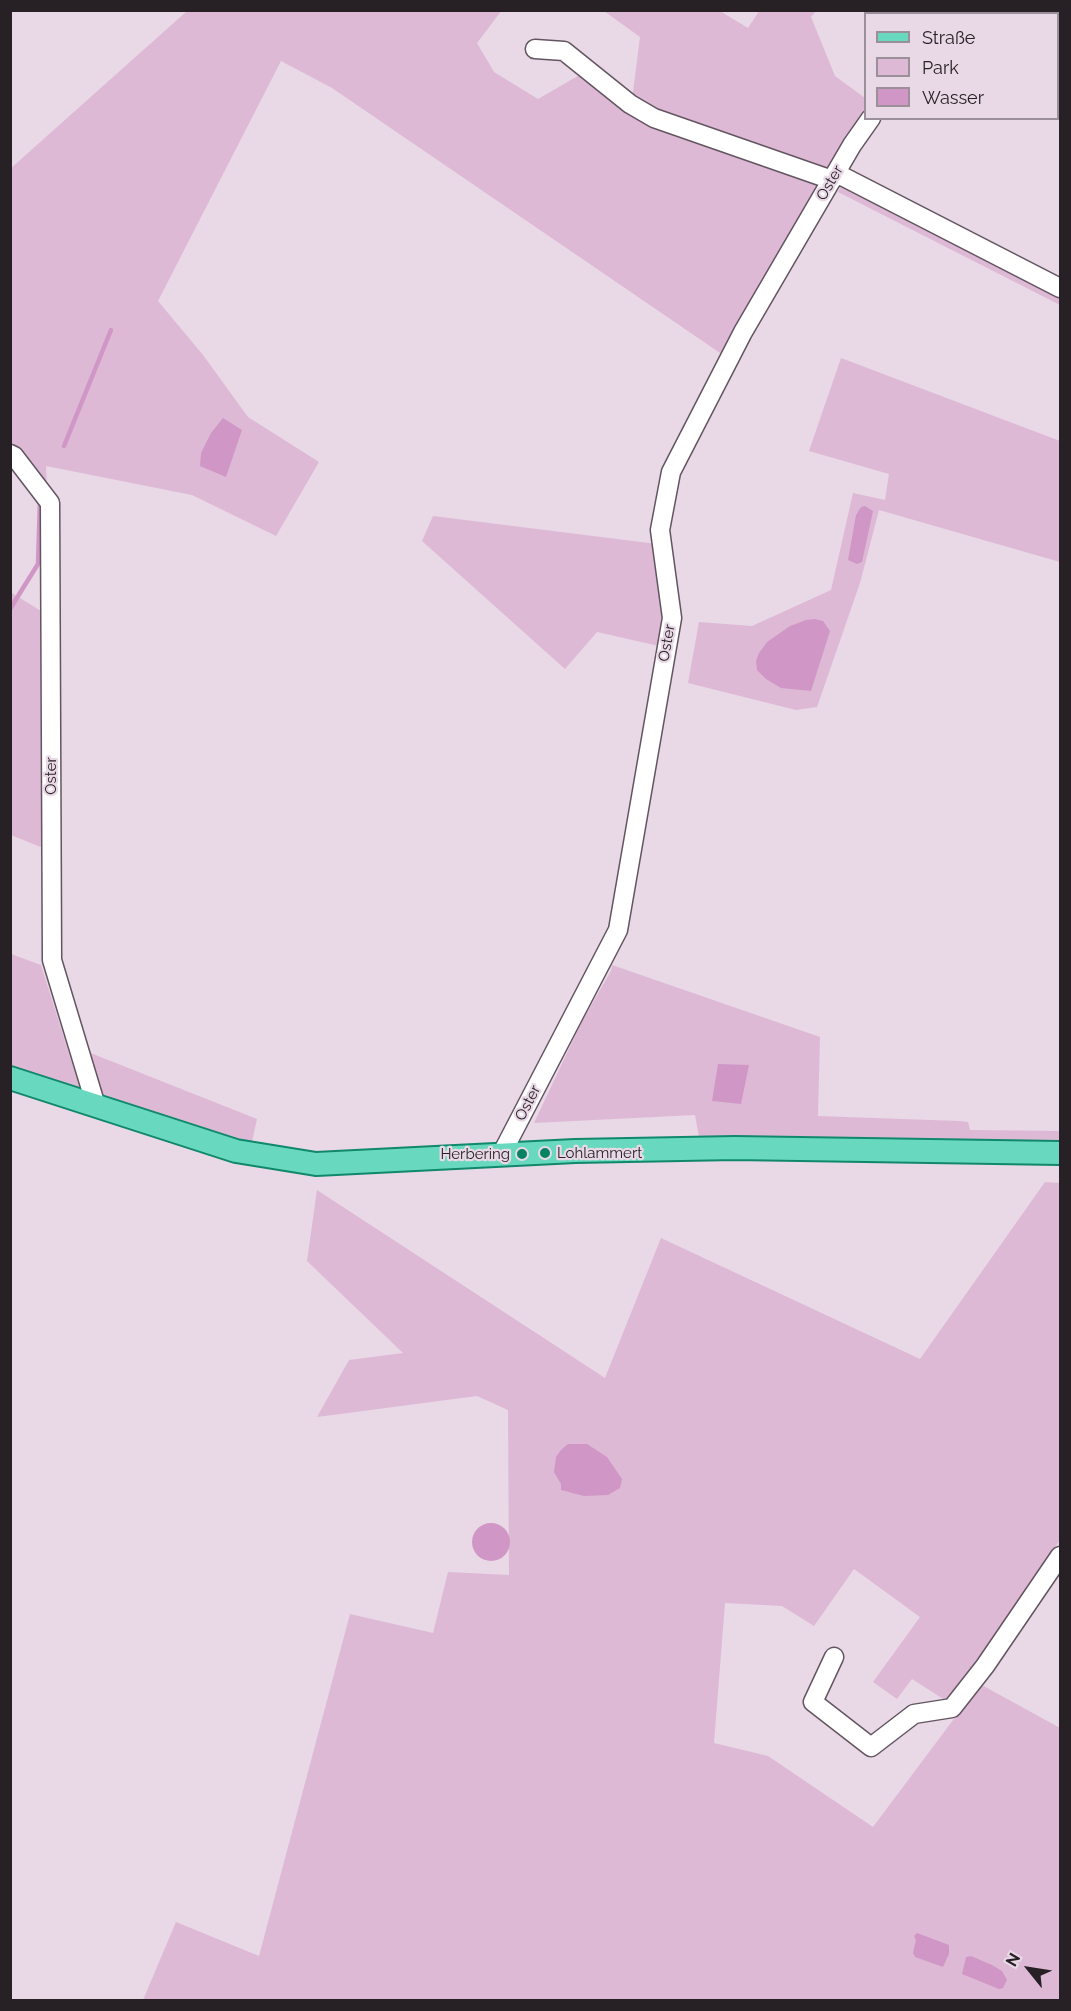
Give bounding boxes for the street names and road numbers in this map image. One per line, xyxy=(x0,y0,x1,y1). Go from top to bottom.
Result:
street label: Oster xyxy=(813,162,847,204)
street label: Oster xyxy=(655,623,679,663)
street label: Oster xyxy=(42,757,60,795)
street label: Oster xyxy=(511,1082,545,1124)

